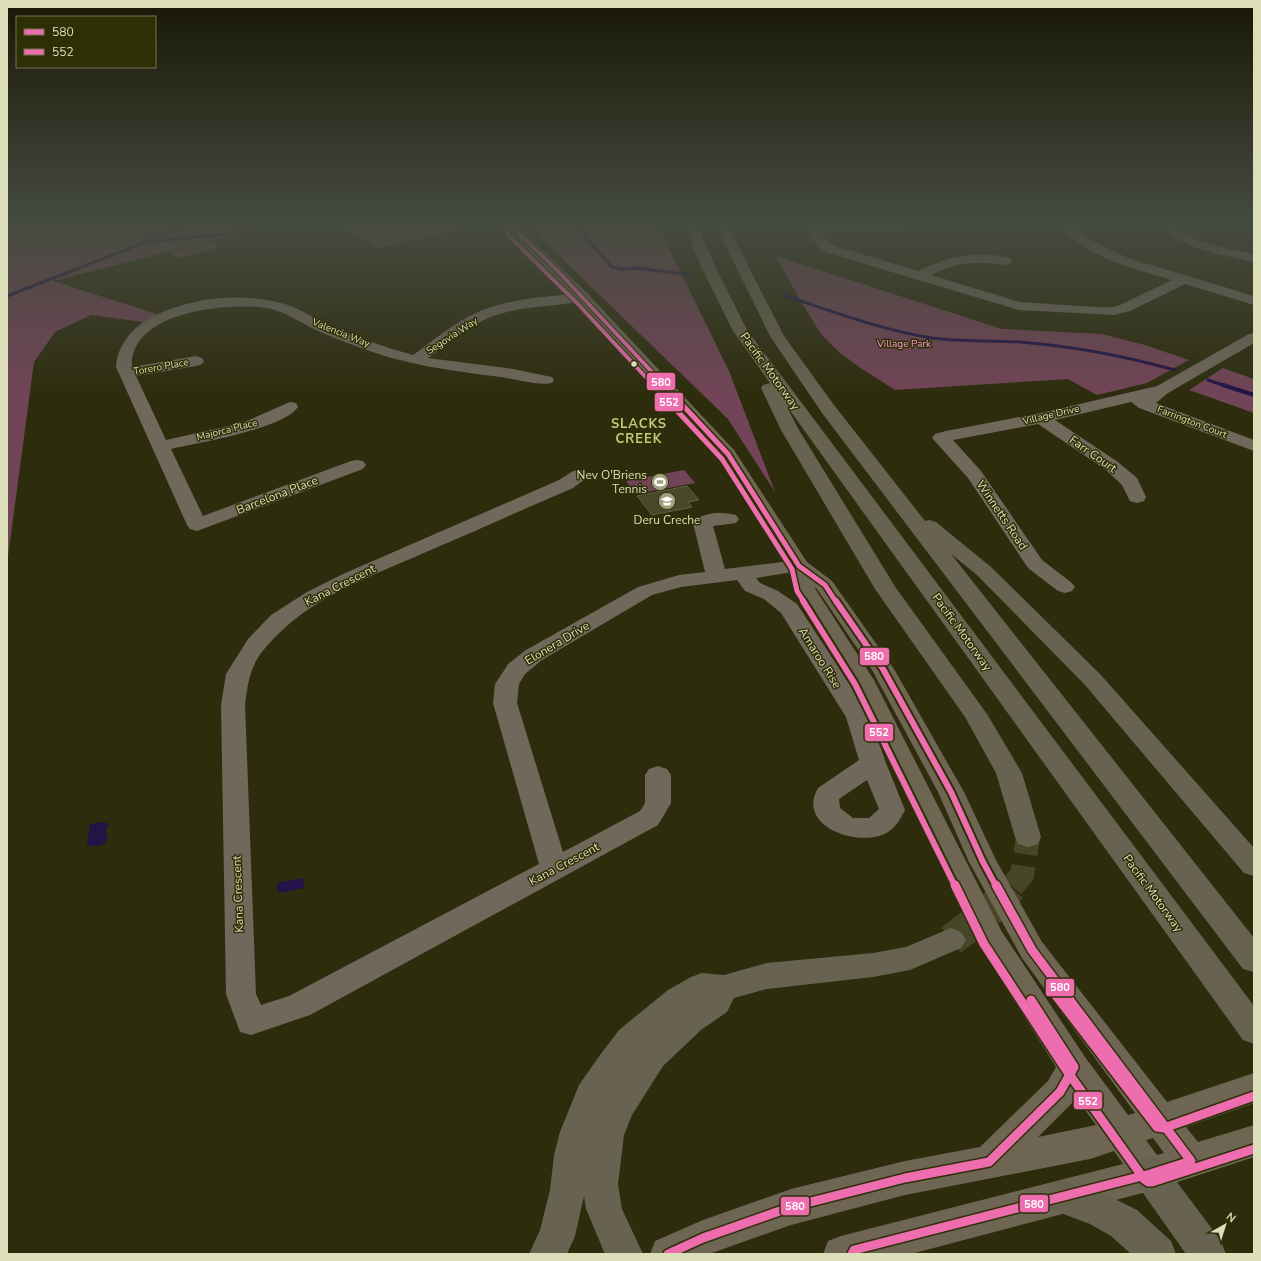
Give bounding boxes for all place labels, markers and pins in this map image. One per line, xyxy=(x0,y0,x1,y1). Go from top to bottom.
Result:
unlabelled marker xyxy=(629,359,639,369)
place label: Nev O'Briens Tennis xyxy=(577,467,647,497)
sports icon: Nev O'Briens Tennis xyxy=(650,472,670,492)
school or university icon: Deru Creche xyxy=(657,491,677,511)
place label: Deru Creche xyxy=(634,512,700,528)

